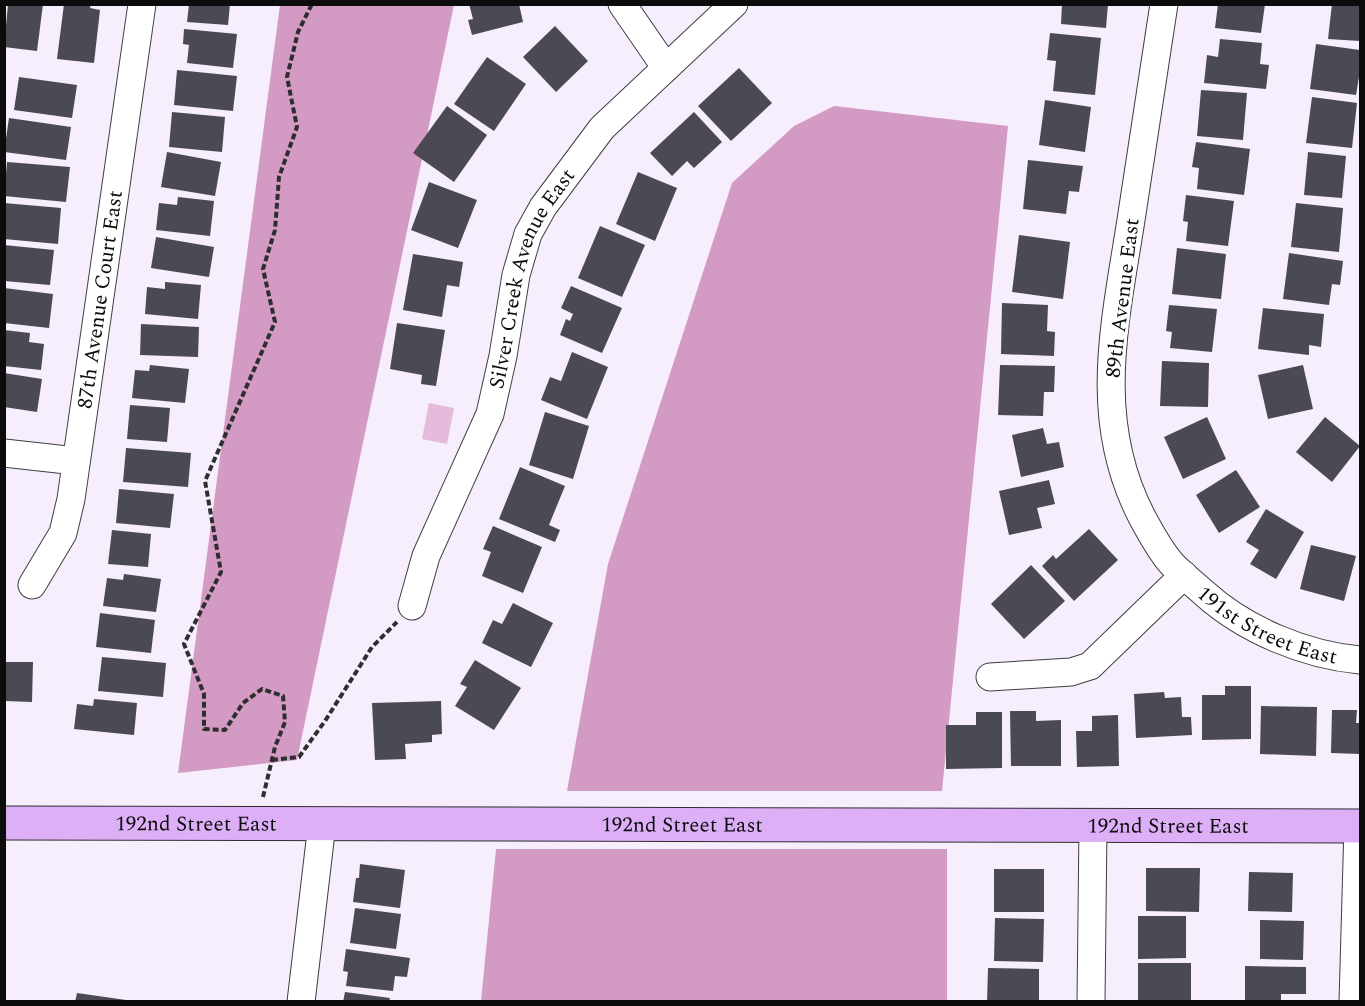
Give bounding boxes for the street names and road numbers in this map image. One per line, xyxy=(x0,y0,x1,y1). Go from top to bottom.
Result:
street label: Silver Creek Avenue East xyxy=(481,162,584,392)
street label: 87th Avenue Court East xyxy=(69,188,132,411)
street label: 89th Avenue East xyxy=(1097,216,1149,380)
street label: 191st Street East xyxy=(1189,579,1340,673)
street label: 192nd Street East xyxy=(115,808,277,841)
street label: 192nd Street East xyxy=(601,809,763,842)
street label: 192nd Street East xyxy=(1087,810,1249,843)

